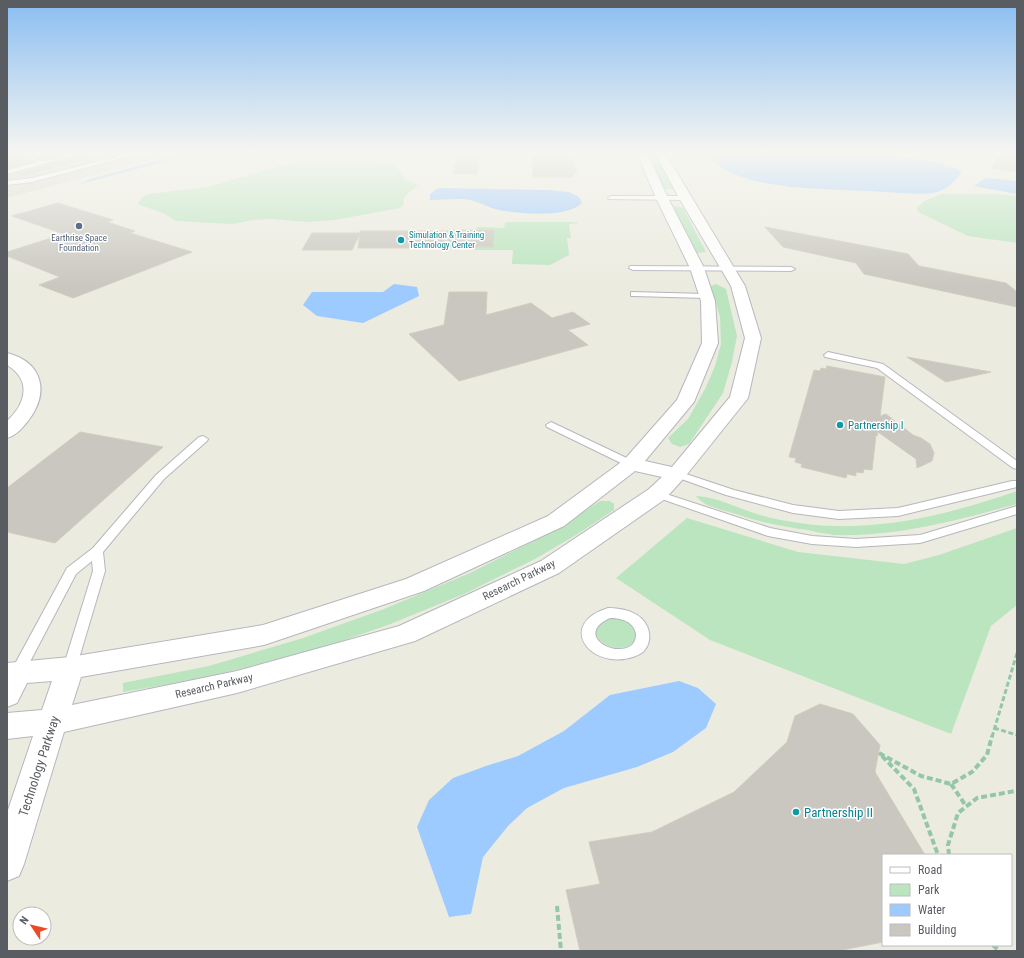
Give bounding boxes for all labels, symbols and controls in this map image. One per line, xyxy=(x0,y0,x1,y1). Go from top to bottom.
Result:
marker: Earthrise Space Foundation xyxy=(74,221,84,231)
place label: Simulation & Training Technology Center xyxy=(409,230,484,250)
place label: Earthrise Space Foundation xyxy=(51,233,107,253)
marker: Simulation & Training Technology Center xyxy=(396,235,406,245)
place label: Partnership I xyxy=(848,419,904,432)
marker: Partnership I xyxy=(835,420,845,430)
street label: Research Parkway xyxy=(481,557,558,603)
street label: Research Parkway xyxy=(174,671,254,701)
street label: Technology Parkway xyxy=(16,713,63,818)
place label: Partnership II xyxy=(804,805,873,820)
marker: Partnership II xyxy=(791,807,801,817)
legend xyxy=(882,854,1012,946)
text: Road xyxy=(918,863,942,877)
text: Park xyxy=(918,883,940,897)
text: Water xyxy=(918,903,946,917)
north arrow xyxy=(12,906,52,946)
text: N xyxy=(17,914,32,927)
text: Building xyxy=(918,923,956,937)

